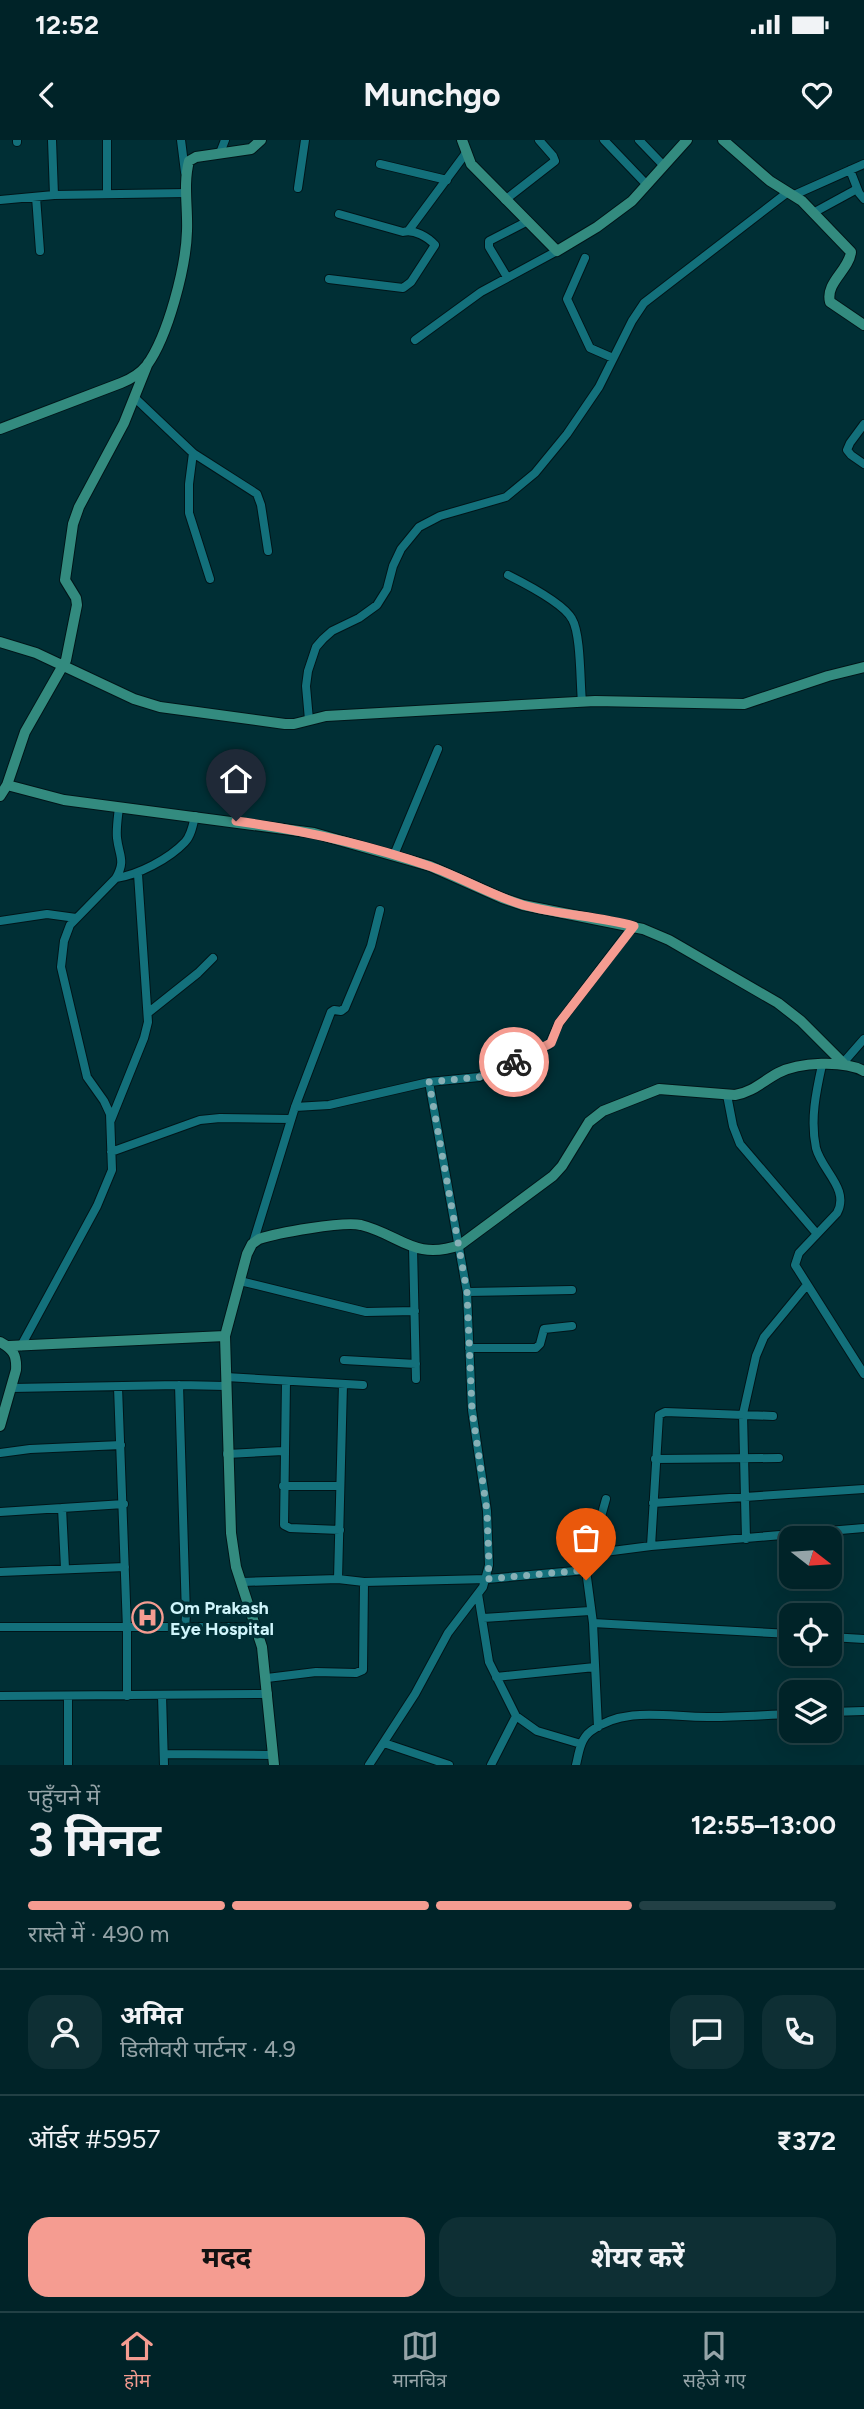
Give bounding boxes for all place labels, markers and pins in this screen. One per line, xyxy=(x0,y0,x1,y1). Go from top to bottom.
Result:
pin xyxy=(206,749,266,821)
pin xyxy=(556,1508,616,1580)
place label: Om Prakash Eye Hospital xyxy=(170,1597,274,1640)
hospital icon: Om Prakash Eye Hospital xyxy=(130,1601,164,1635)

